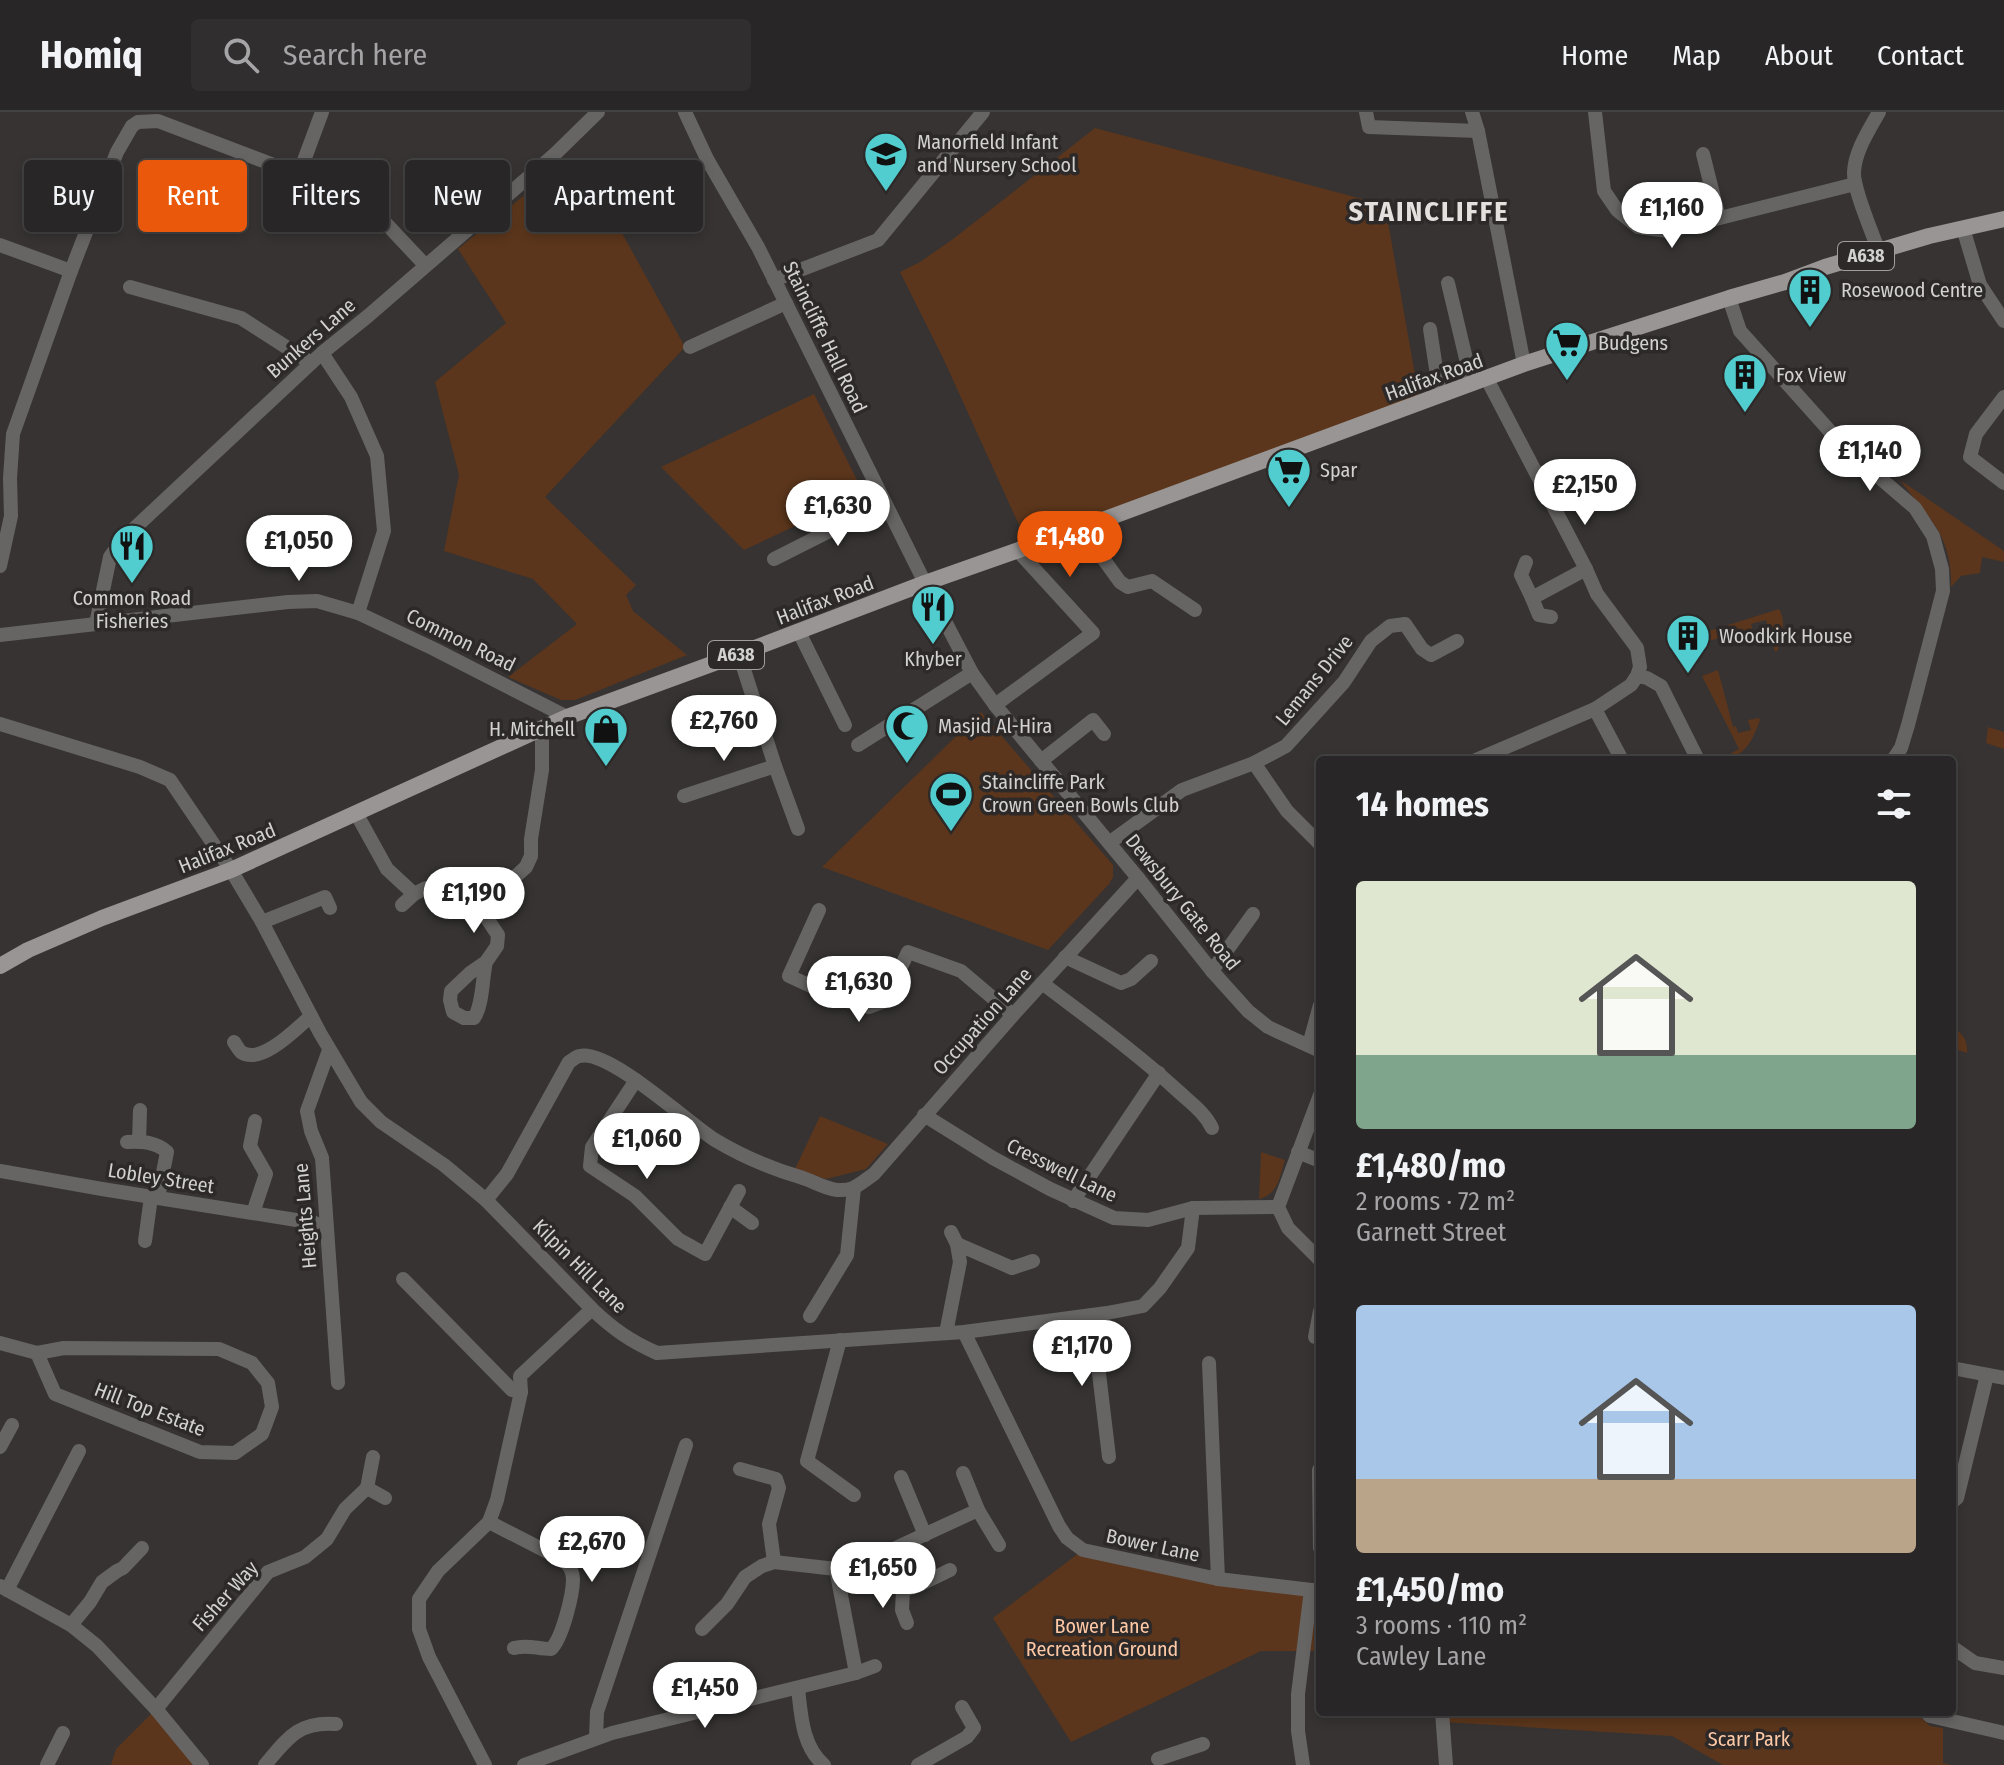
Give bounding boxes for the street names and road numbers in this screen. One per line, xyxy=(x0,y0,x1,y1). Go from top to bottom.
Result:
road number: A638 xyxy=(1838,242,1894,270)
street label: Staincliffe Hall Road xyxy=(778,257,872,417)
street label: Bunkers Lane xyxy=(262,293,360,383)
street label: Halifax Road xyxy=(1382,348,1486,406)
street label: Halifax Road xyxy=(773,570,877,630)
street label: Common Road xyxy=(403,603,519,677)
street label: Lemans Drive xyxy=(1270,630,1358,730)
road number: A638 xyxy=(708,641,764,669)
street label: Halifax Road xyxy=(175,818,279,878)
street label: Dewsbury Gate Road xyxy=(1121,829,1245,975)
street label: Occupation Lane xyxy=(928,962,1036,1080)
street label: Cresswell Lane xyxy=(1003,1133,1121,1207)
street label: Lobley Street xyxy=(106,1158,216,1198)
street label: Heights Lane xyxy=(288,1162,322,1270)
street label: Kilpin Hill Lane xyxy=(528,1214,632,1318)
street label: Hill Top Estate xyxy=(91,1377,209,1441)
street label: Bower Lane xyxy=(1104,1523,1202,1567)
street label: Fisher Way xyxy=(187,1556,263,1636)

